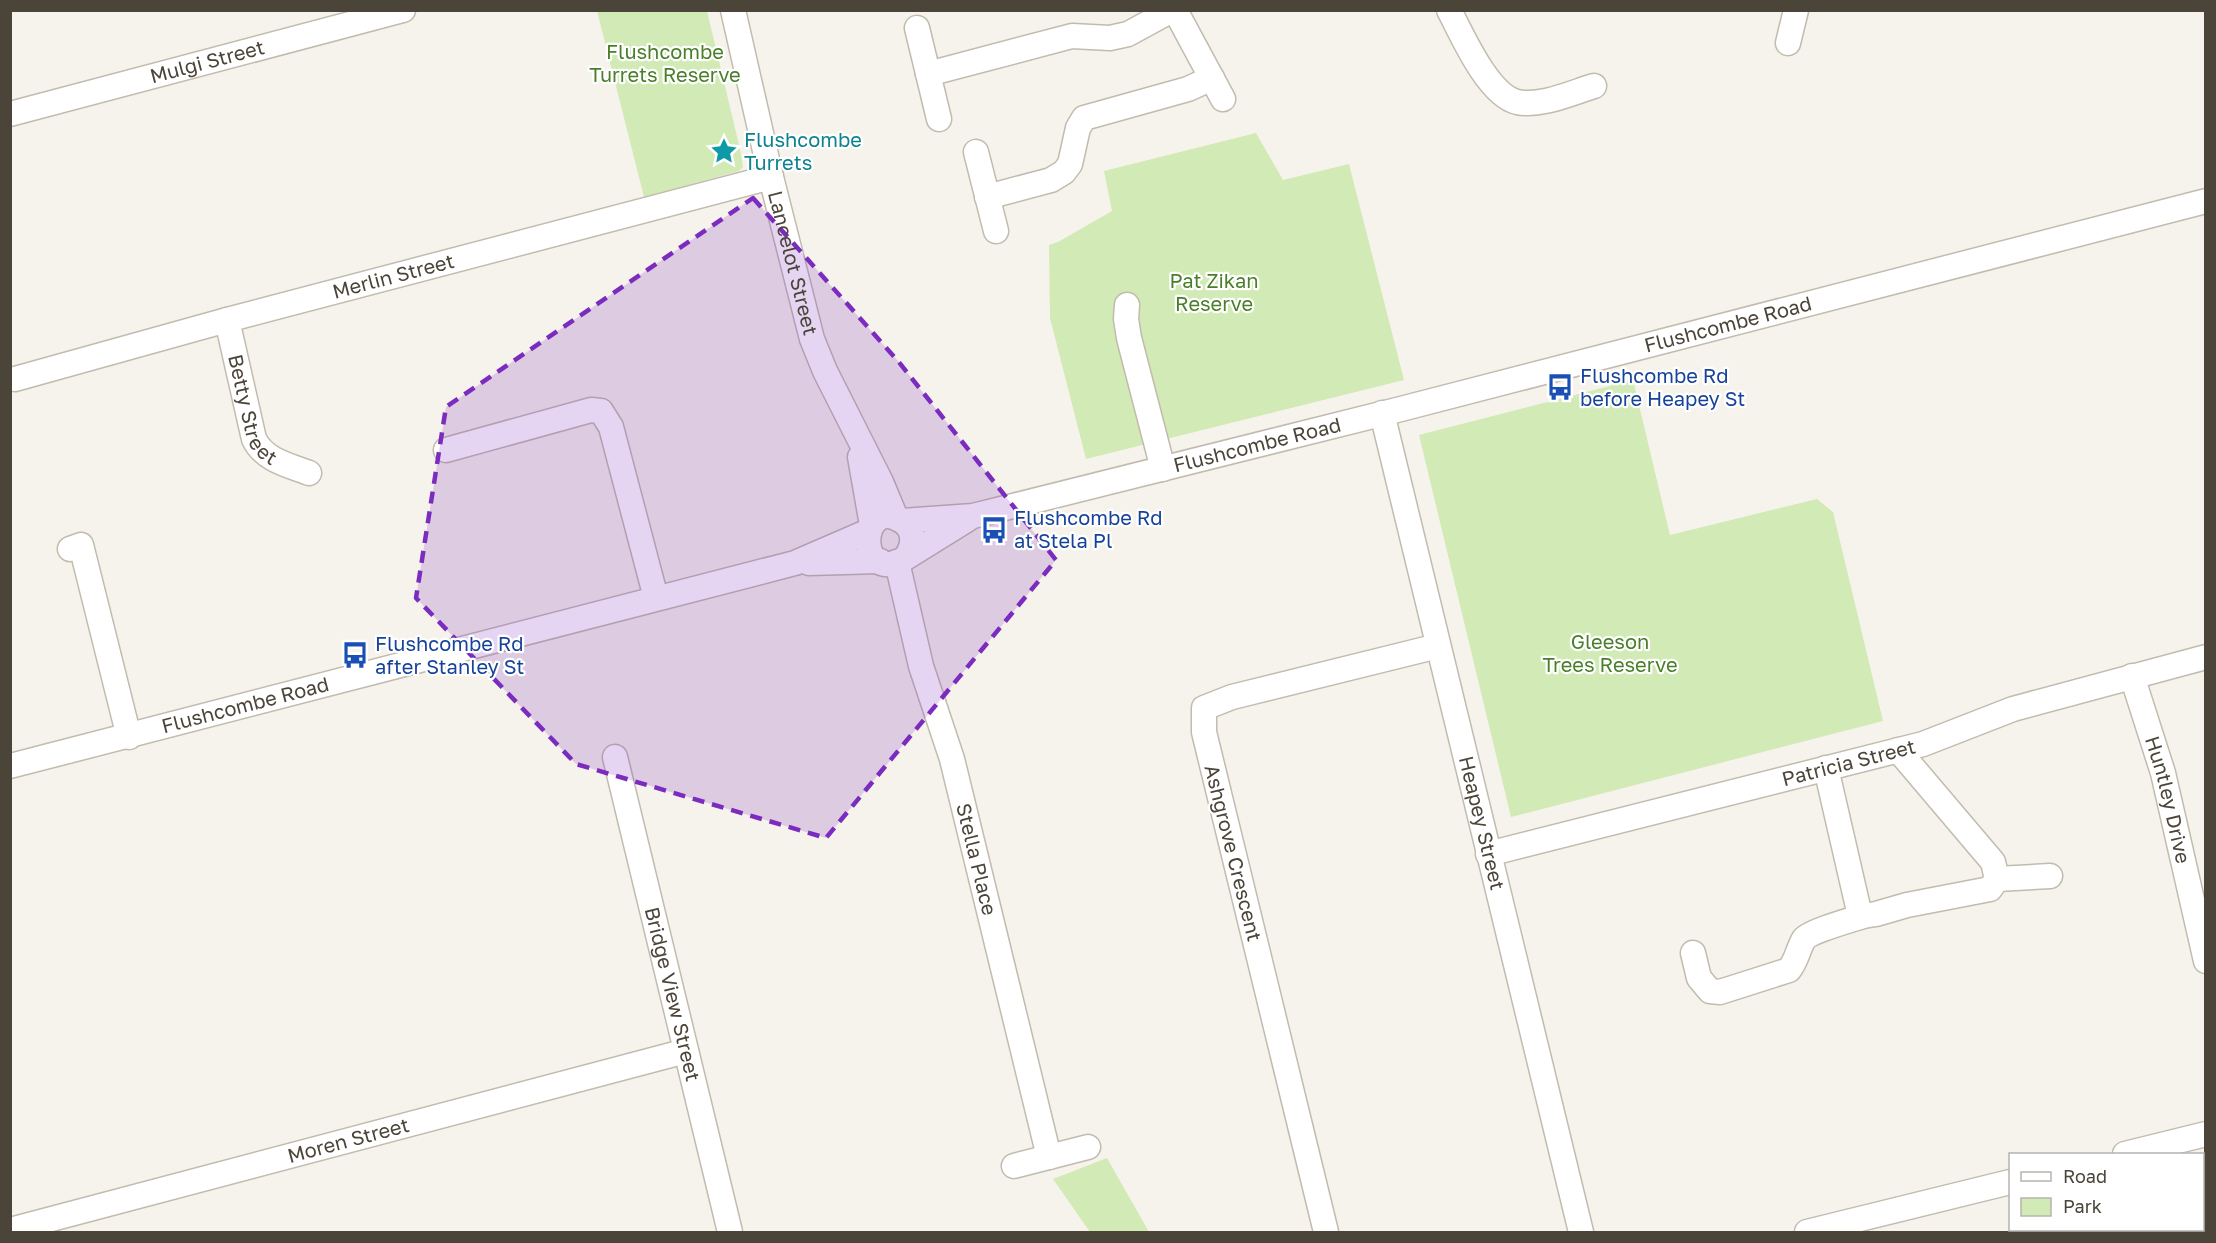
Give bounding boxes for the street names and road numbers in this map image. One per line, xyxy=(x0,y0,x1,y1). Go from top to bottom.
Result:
street label: Mulgi Street xyxy=(147,34,267,87)
street label: Lancelot Street xyxy=(764,188,824,338)
street label: Merlin Street xyxy=(330,248,457,303)
street label: Flushcombe Road xyxy=(1641,290,1814,357)
street label: Betty Street xyxy=(224,352,282,469)
street label: Flushcombe Road xyxy=(1171,412,1343,476)
street label: Flushcombe Road xyxy=(159,671,331,737)
street label: Patricia Street xyxy=(1779,733,1918,790)
street label: Huntley Drive xyxy=(2141,733,2196,866)
street label: Heapey Street xyxy=(1455,753,1510,892)
street label: Ashgrove Crescent xyxy=(1200,762,1268,944)
street label: Stella Place xyxy=(952,801,1003,918)
street label: Bridge View Street xyxy=(641,904,706,1083)
street label: Moren Street xyxy=(285,1112,412,1167)

